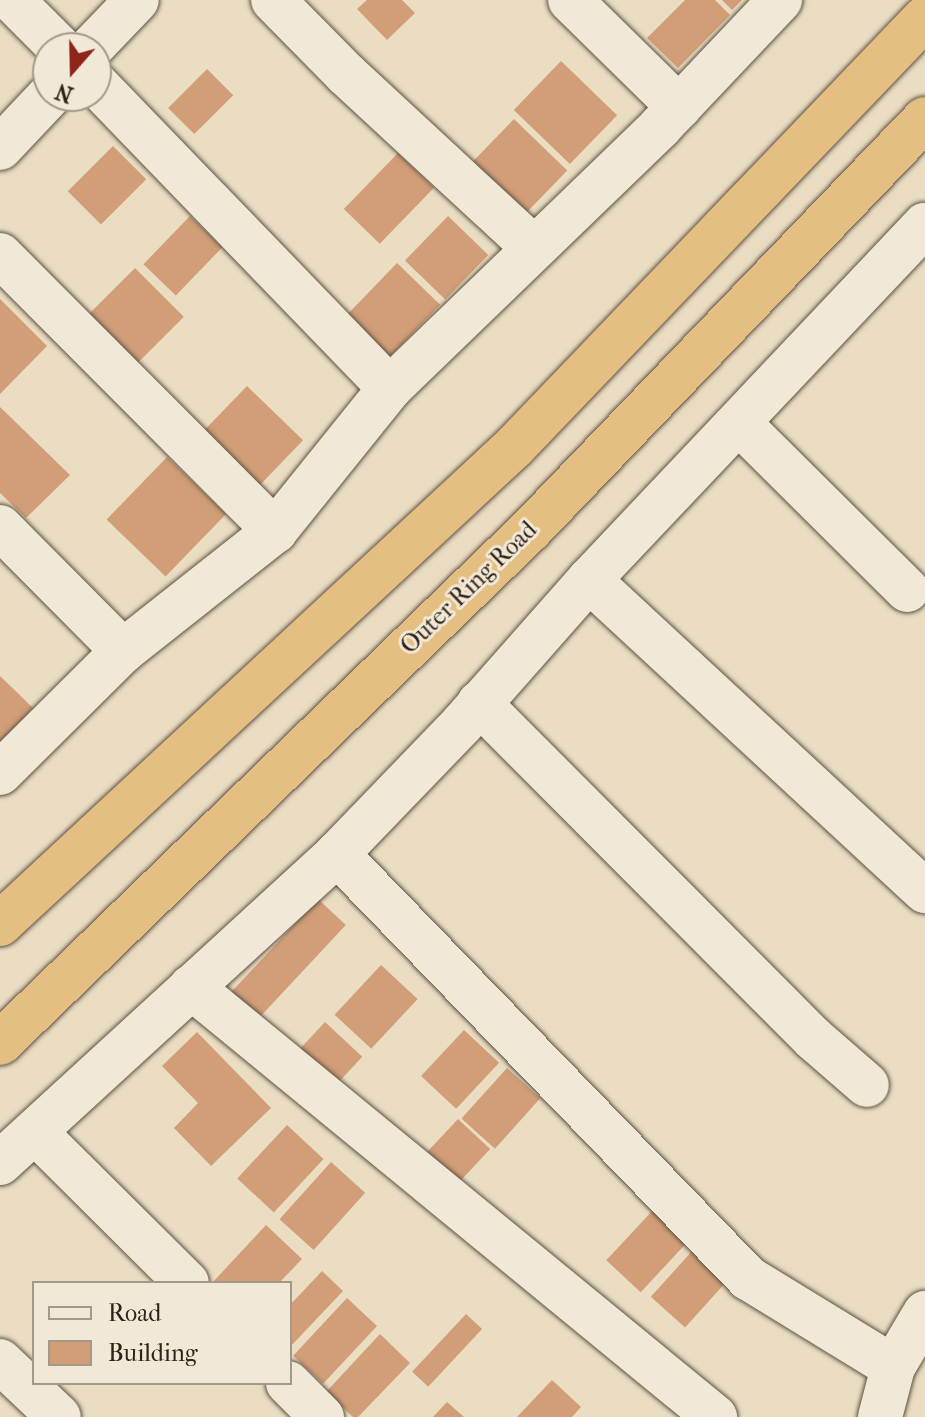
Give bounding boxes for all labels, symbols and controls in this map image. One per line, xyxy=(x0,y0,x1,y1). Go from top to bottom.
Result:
north arrow xyxy=(32,32,112,112)
text: N xyxy=(52,78,77,108)
street label: Outer Ring Road xyxy=(395,516,543,660)
legend xyxy=(32,1281,292,1385)
text: Road xyxy=(108,1299,161,1327)
text: Building xyxy=(108,1339,198,1367)

